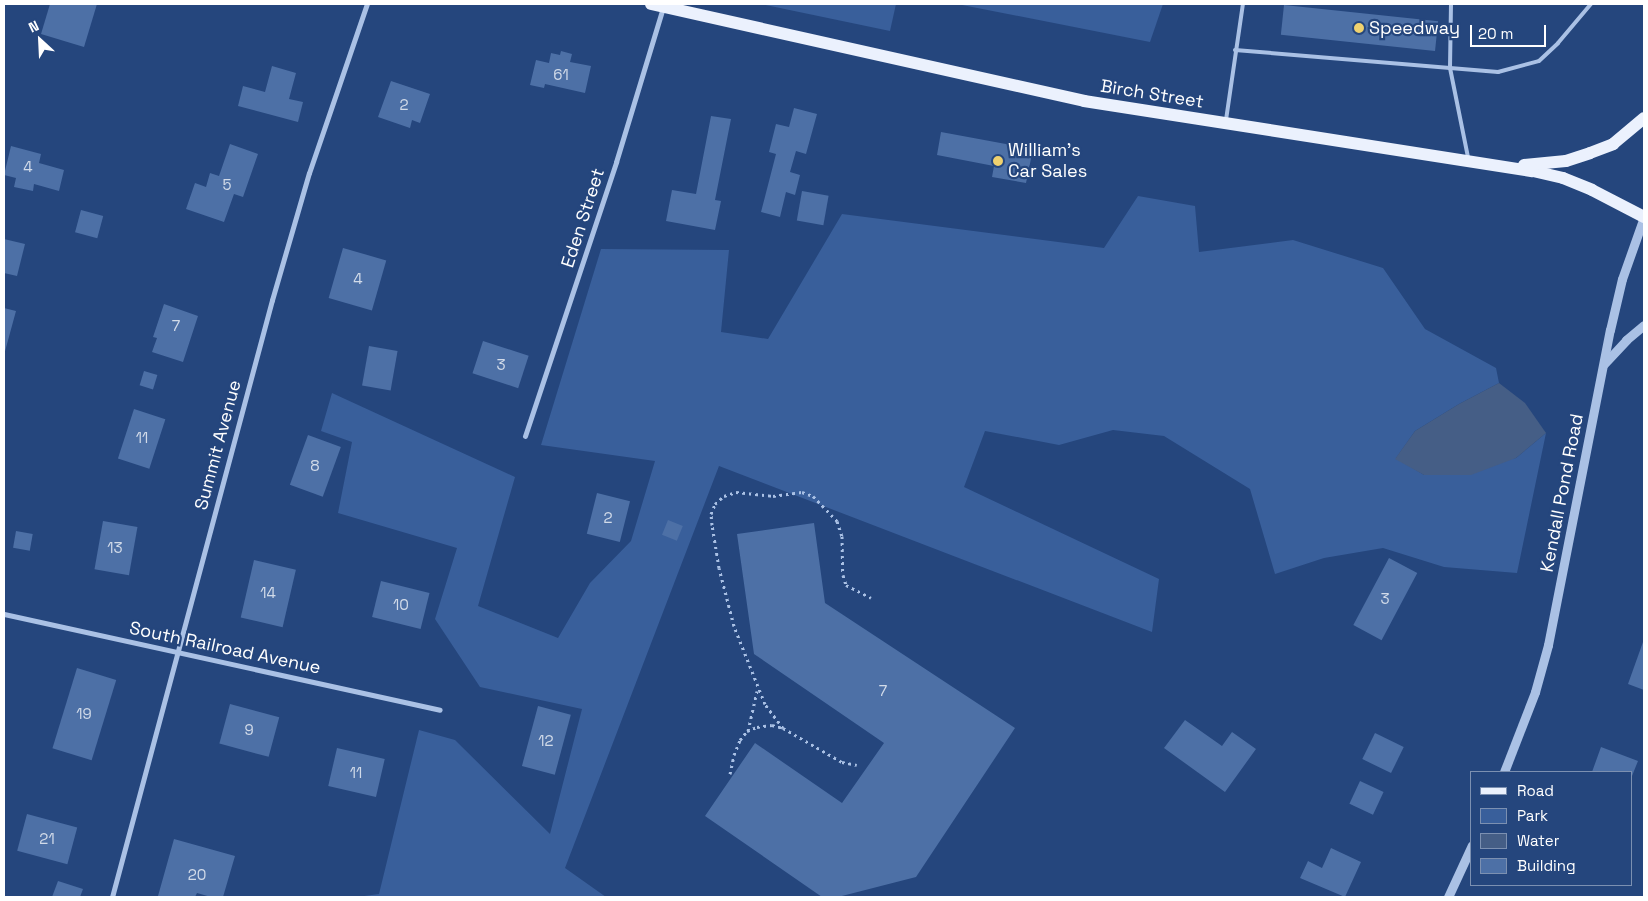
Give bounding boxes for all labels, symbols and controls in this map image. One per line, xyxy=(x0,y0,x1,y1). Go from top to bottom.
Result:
north arrow xyxy=(15,15,65,65)
scale bar xyxy=(1473,15,1549,47)
text: N xyxy=(26,16,42,37)
place label: Speedway xyxy=(1369,17,1460,39)
marker: Speedway xyxy=(1353,22,1365,34)
text: 20 m xyxy=(1478,24,1513,43)
house number: 61 xyxy=(553,66,569,84)
street label: Birch Street xyxy=(1099,75,1205,113)
house number: 2 xyxy=(399,96,409,114)
place label: William's Car Sales xyxy=(1008,140,1087,182)
marker: William's Car Sales xyxy=(992,155,1004,167)
house number: 4 xyxy=(23,158,33,176)
street label: Eden Street xyxy=(557,166,609,270)
house number: 5 xyxy=(223,176,231,194)
house number: 4 xyxy=(353,270,363,288)
house number: 7 xyxy=(172,317,180,335)
house number: 3 xyxy=(496,356,506,374)
street label: Summit Avenue xyxy=(190,378,246,512)
street label: Kendall Pond Road xyxy=(1536,412,1588,574)
house number: 11 xyxy=(136,429,148,447)
house number: 8 xyxy=(310,457,320,475)
house number: 2 xyxy=(603,509,613,527)
house number: 13 xyxy=(107,539,123,557)
house number: 14 xyxy=(260,584,276,602)
house number: 3 xyxy=(1380,590,1390,608)
house number: 10 xyxy=(393,596,409,614)
street label: South Railroad Avenue xyxy=(127,617,323,679)
house number: 7 xyxy=(879,682,887,700)
house number: 19 xyxy=(76,705,92,723)
house number: 9 xyxy=(244,721,254,739)
house number: 12 xyxy=(538,732,554,750)
house number: 11 xyxy=(350,764,362,782)
legend xyxy=(1470,771,1633,886)
text: Road xyxy=(1517,781,1554,800)
text: Park xyxy=(1517,806,1548,825)
house number: 21 xyxy=(39,830,55,848)
text: Water xyxy=(1517,831,1559,850)
text: Building xyxy=(1517,856,1576,875)
house number: 20 xyxy=(188,866,206,884)

